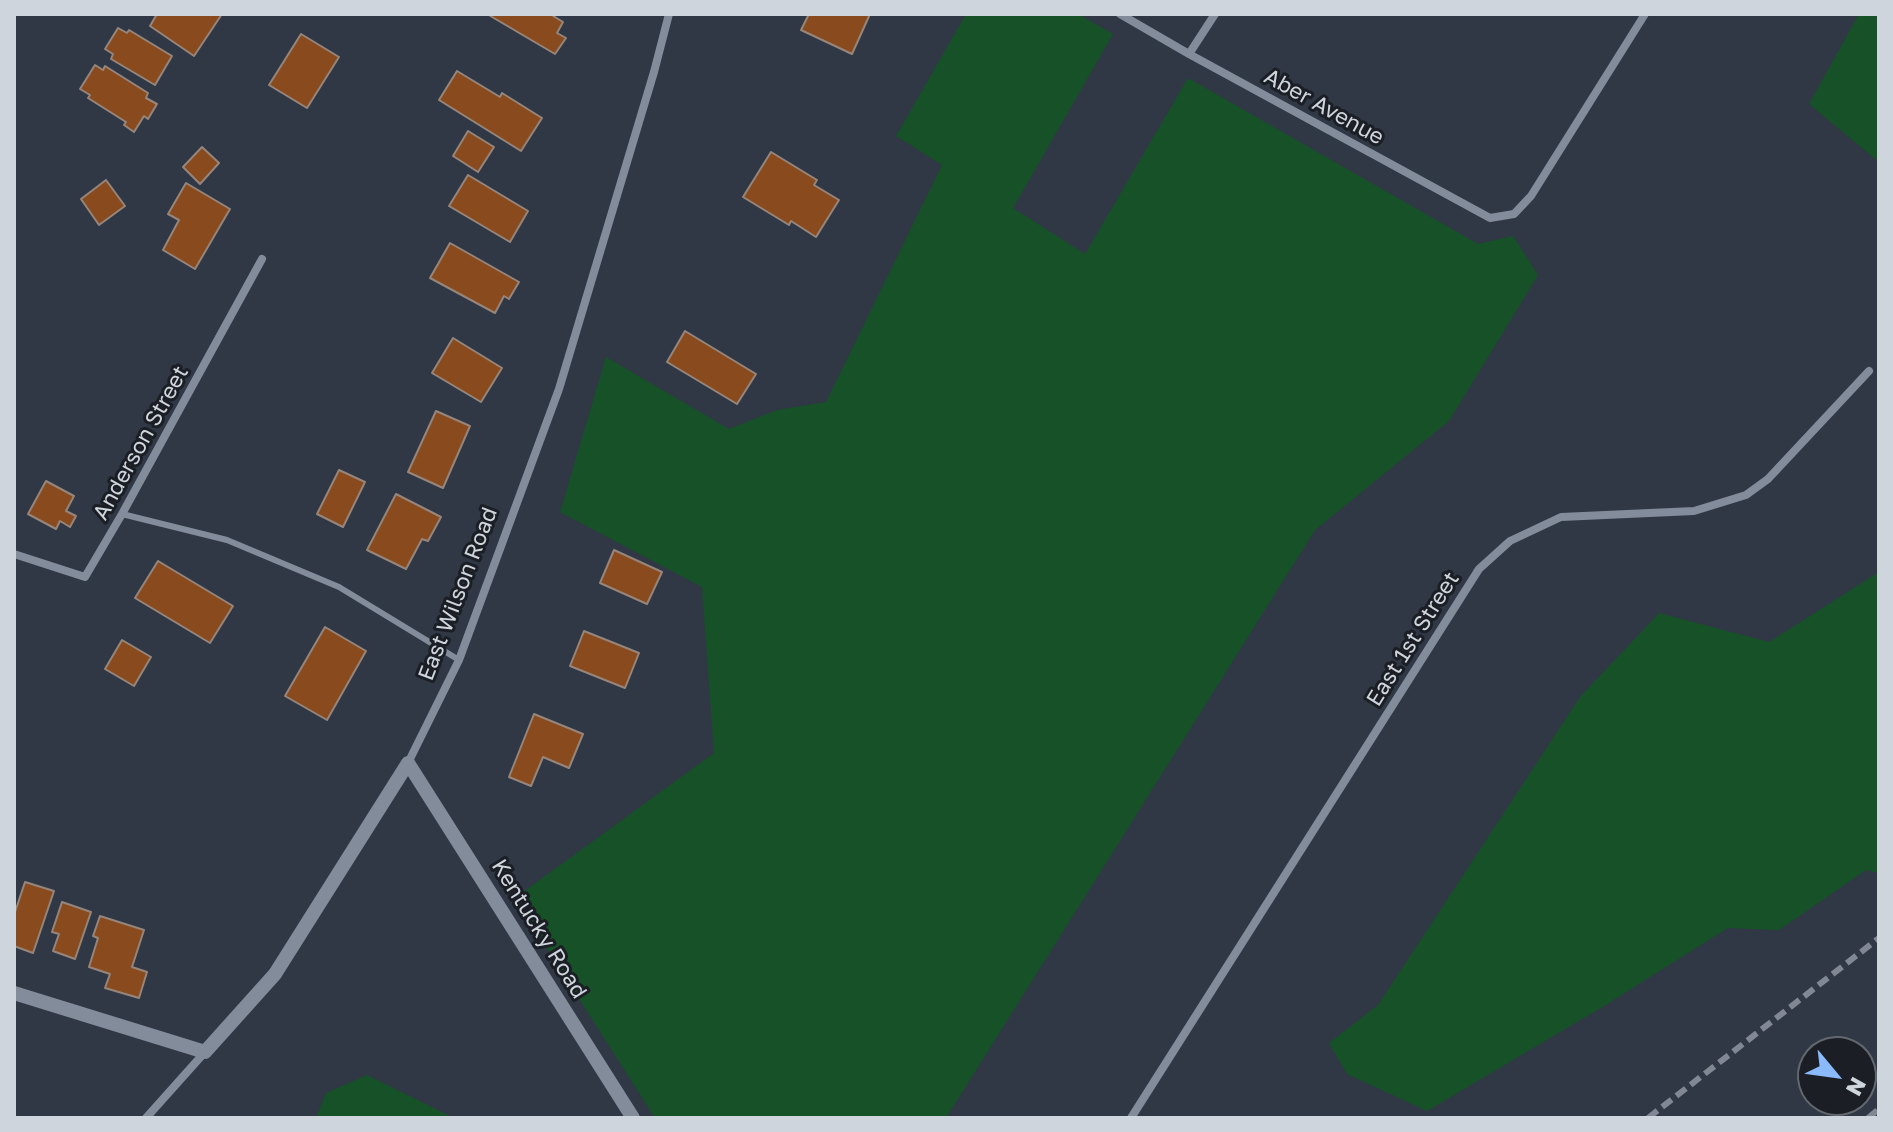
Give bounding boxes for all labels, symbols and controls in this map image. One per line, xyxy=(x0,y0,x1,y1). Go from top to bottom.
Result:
street label: Aber Avenue xyxy=(1260,63,1388,151)
street label: Anderson Street xyxy=(88,361,194,525)
street label: East Wilson Road xyxy=(413,504,503,684)
street label: East 1st Street xyxy=(1361,567,1465,711)
street label: Kentucky Road xyxy=(486,854,592,1004)
north arrow xyxy=(1797,1036,1877,1116)
text: N xyxy=(1841,1073,1873,1101)

